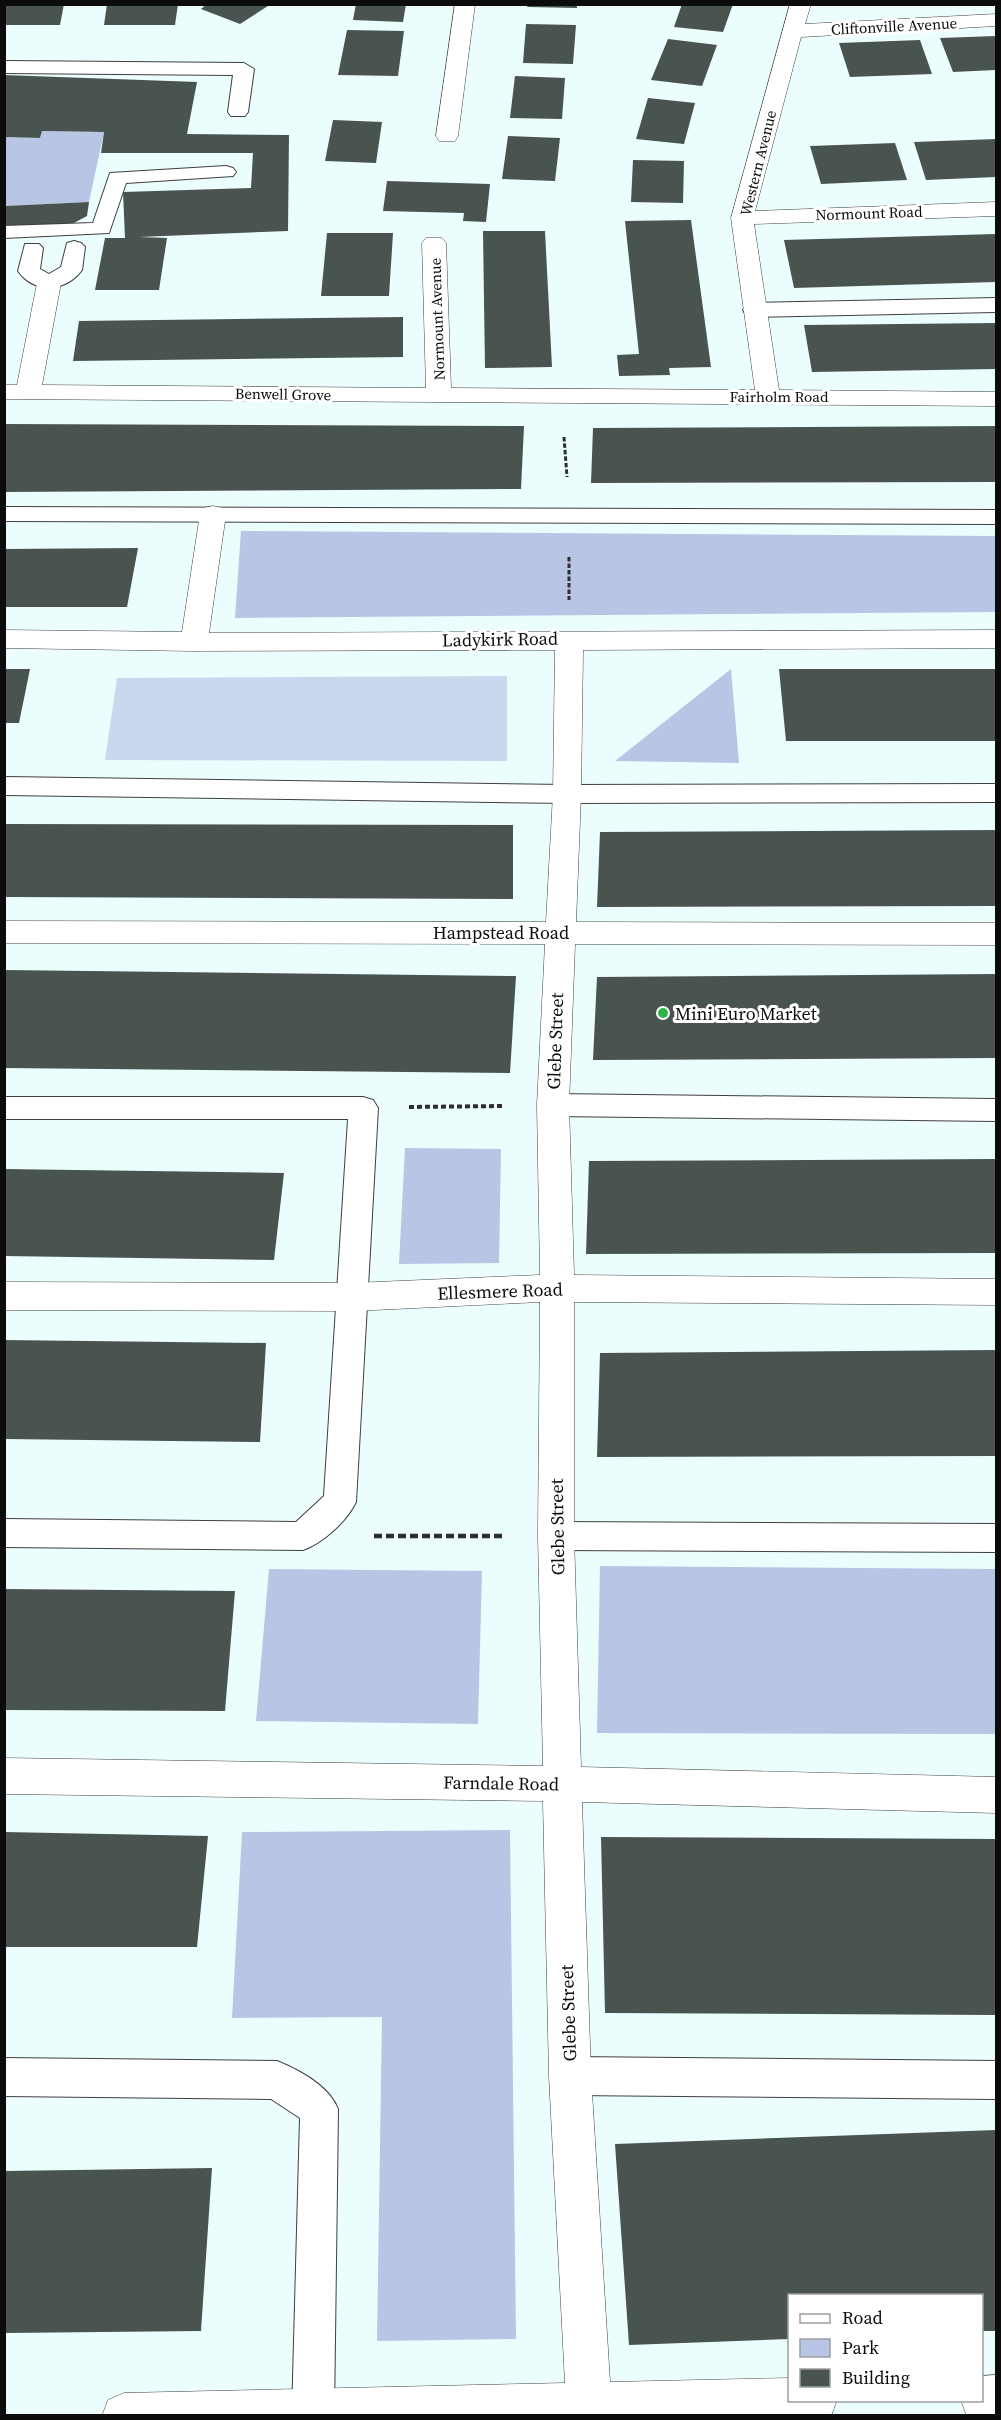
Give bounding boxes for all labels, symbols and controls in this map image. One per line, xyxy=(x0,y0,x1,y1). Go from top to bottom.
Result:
street label: Cliftonville Avenue xyxy=(830,12,958,40)
street label: Western Avenue xyxy=(735,108,781,218)
street label: Normount Road xyxy=(815,201,923,225)
street label: Normount Avenue xyxy=(424,257,450,381)
street label: Benwell Grove xyxy=(235,383,332,405)
street label: Fairholm Road xyxy=(730,386,829,407)
street label: Ladykirk Road xyxy=(442,625,558,653)
street label: Hampstead Road xyxy=(433,920,569,945)
street label: Glebe Street xyxy=(541,992,569,1090)
place label: Mini Euro Market xyxy=(675,1001,817,1026)
marker: Mini Euro Market xyxy=(656,1006,670,1020)
street label: Ellesmere Road xyxy=(437,1276,563,1306)
street label: Glebe Street xyxy=(544,1478,570,1576)
street label: Farndale Road xyxy=(443,1769,559,1797)
street label: Glebe Street xyxy=(554,1964,582,2062)
legend xyxy=(788,2294,983,2402)
text: Road xyxy=(842,2305,883,2330)
text: Park xyxy=(842,2335,879,2360)
text: Building xyxy=(842,2365,910,2390)

